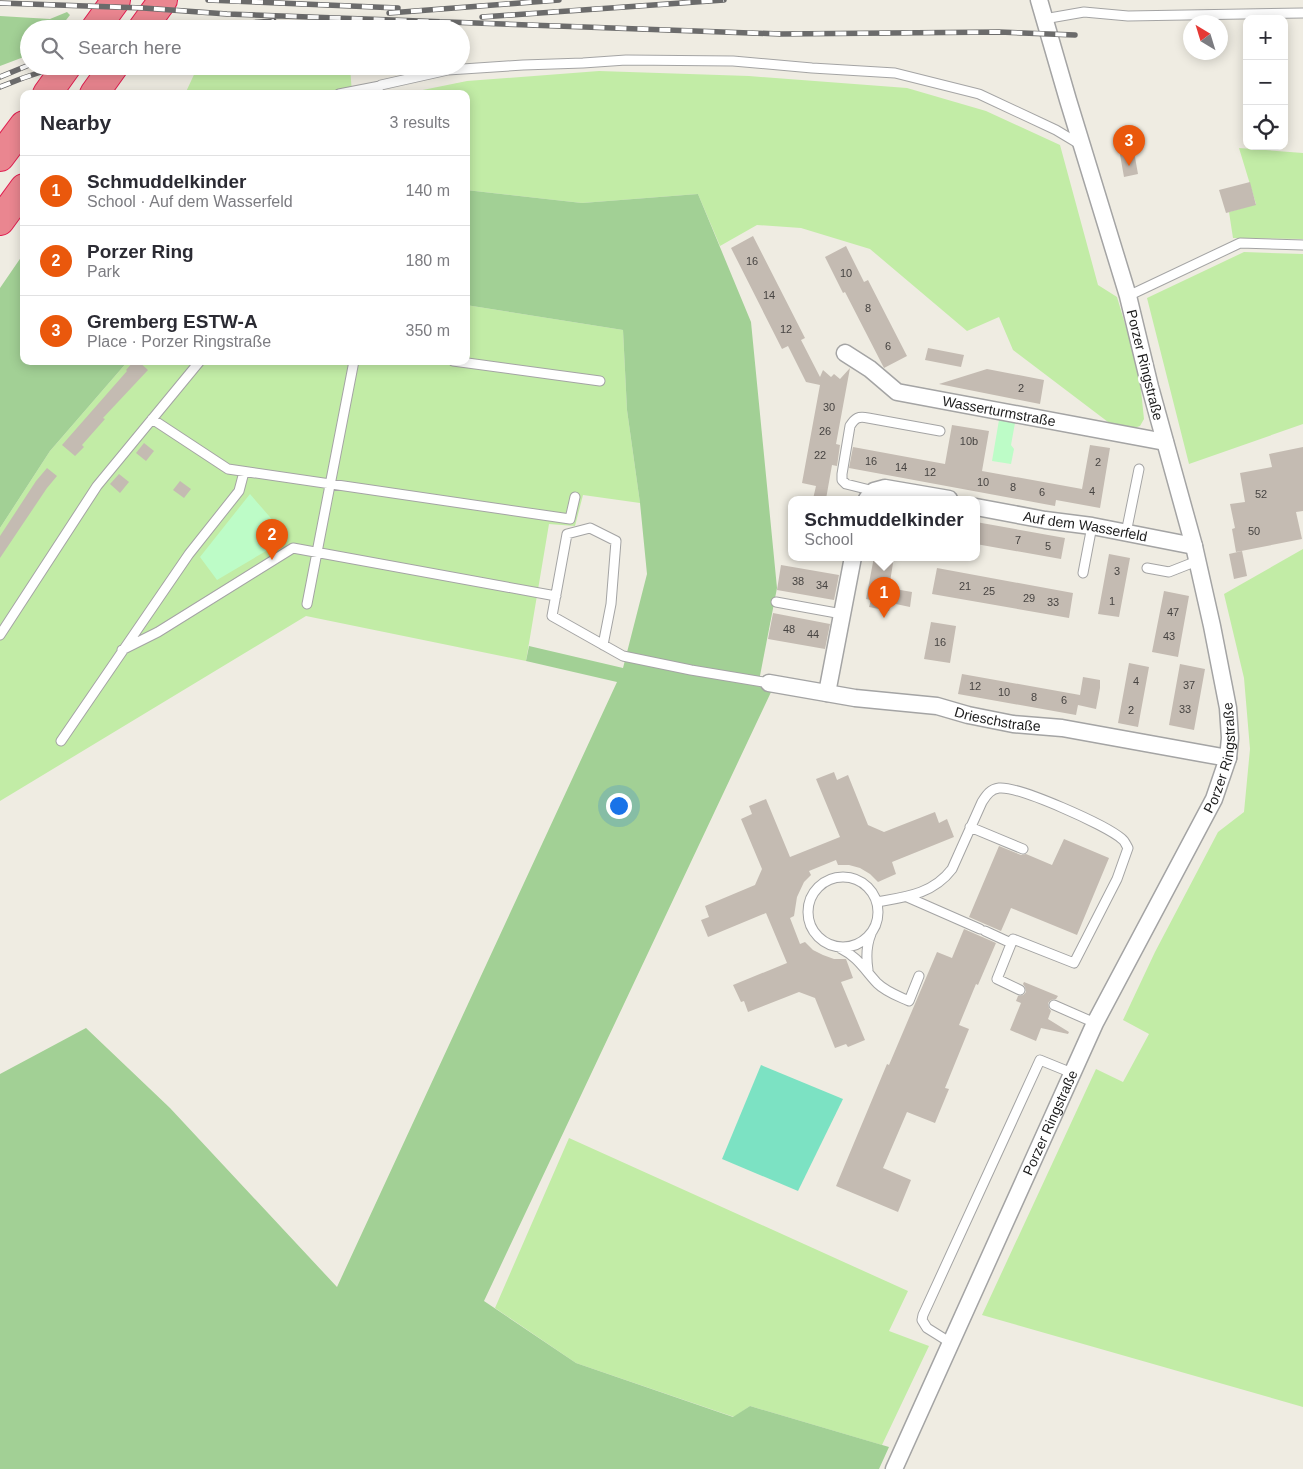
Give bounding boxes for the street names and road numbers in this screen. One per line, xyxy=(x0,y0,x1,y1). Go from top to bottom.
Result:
street label: Porzer Ringstraße xyxy=(1123,308,1167,422)
street label: Wasserturmstraße xyxy=(941,393,1057,429)
street label: Auf dem Wasserfeld xyxy=(1022,508,1149,545)
street label: Porzer Ringstraße xyxy=(1200,701,1238,816)
street label: Drieschstraße xyxy=(953,704,1042,734)
street label: Porzer Ringstraße xyxy=(1019,1067,1081,1178)

